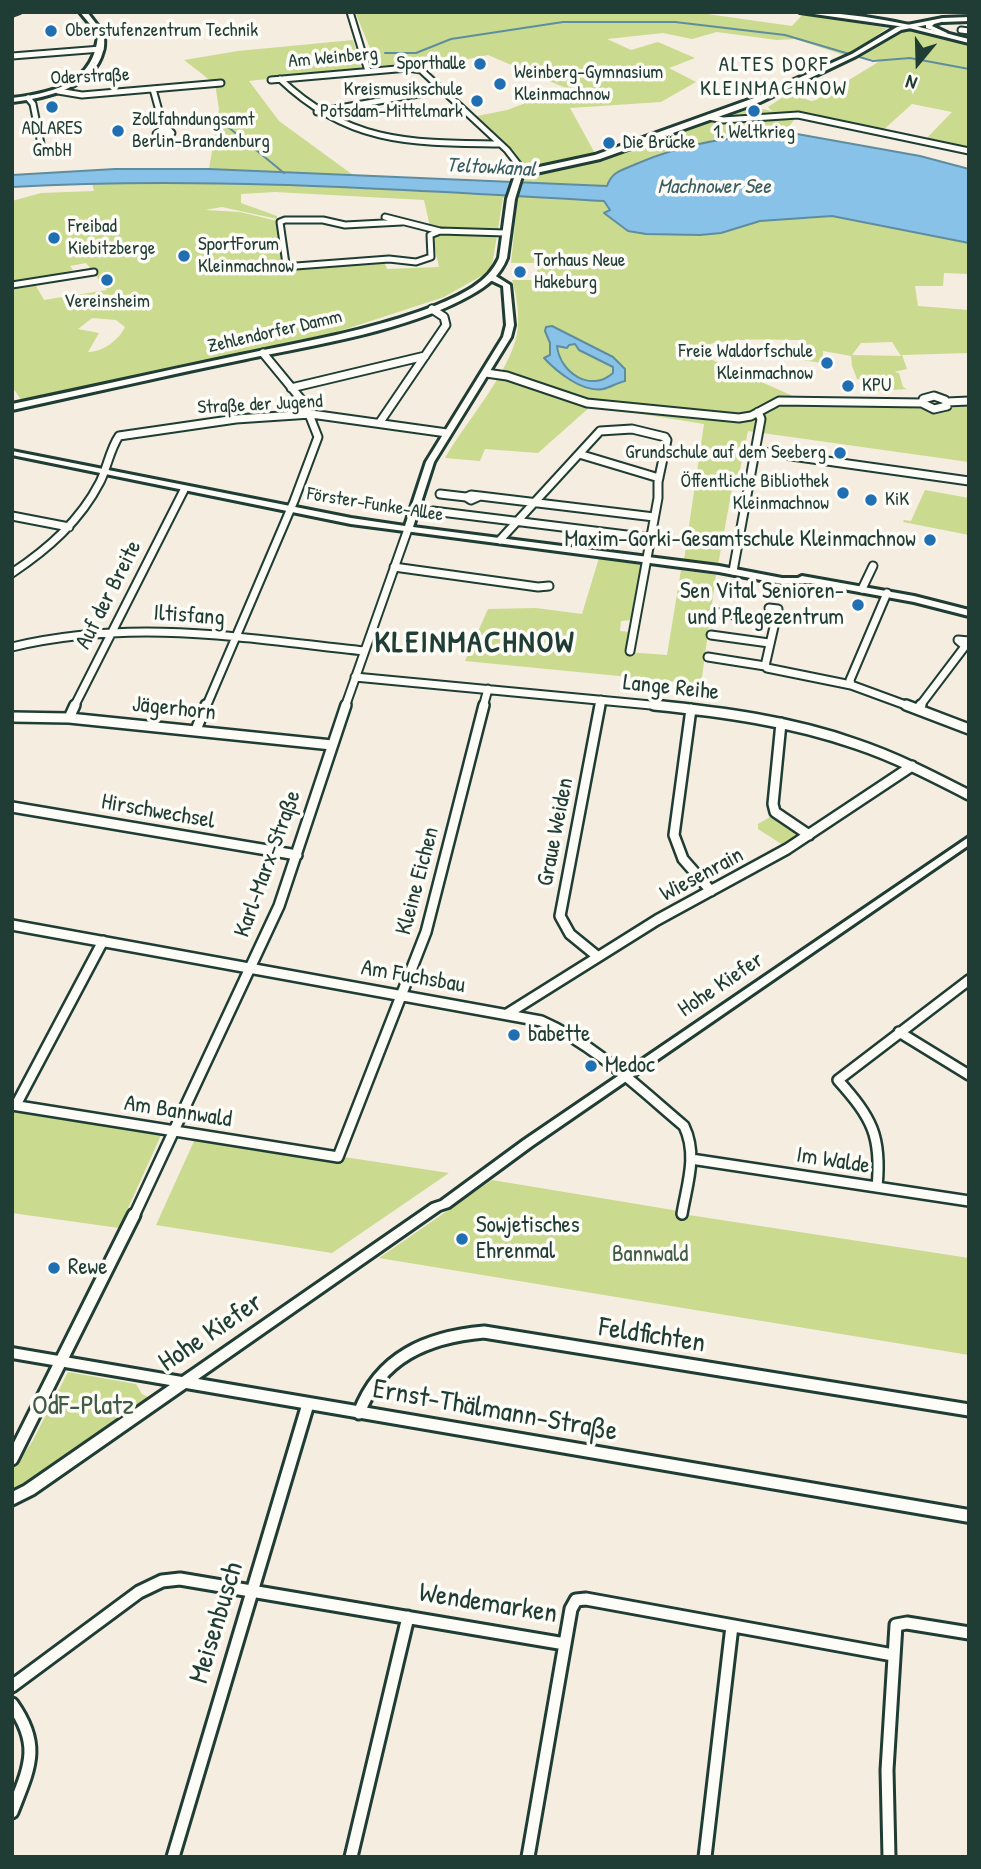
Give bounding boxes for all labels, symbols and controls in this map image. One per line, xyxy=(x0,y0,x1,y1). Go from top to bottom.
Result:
place label: Oberstufenzentrum Technik xyxy=(65,20,258,42)
marker: Oberstufenzentrum Technik xyxy=(43,23,59,39)
north arrow xyxy=(883,28,953,98)
street label: Am Weinberg xyxy=(287,43,379,73)
district label: ALTES DORF KLEINMACHNOW xyxy=(701,52,847,102)
place label: Sporthalle xyxy=(396,53,466,75)
marker: Sporthalle xyxy=(472,56,488,72)
place label: Weinberg-Gymnasium Kleinmachnow xyxy=(514,62,663,106)
street label: Oderstraße xyxy=(50,64,130,90)
text: N xyxy=(902,69,920,97)
marker: Weinberg-Gymnasium Kleinmachnow xyxy=(492,76,508,92)
place label: Kreismusikschule Potsdam-Mittelmark xyxy=(320,79,463,123)
marker: Kreismusikschule Potsdam-Mittelmark xyxy=(469,93,485,109)
marker: ADLARES GmbH xyxy=(44,99,60,115)
marker: 1. Weltkrieg xyxy=(746,103,762,119)
place label: Zollfahndungsamt Berlin-Brandenburg xyxy=(132,109,270,153)
place label: ADLARES GmbH xyxy=(22,118,82,162)
place label: 1. Weltkrieg xyxy=(713,122,795,144)
marker: Zollfahndungsamt Berlin-Brandenburg xyxy=(110,123,126,139)
place label: Die Brücke xyxy=(623,132,696,154)
marker: Die Brücke xyxy=(601,135,617,151)
water label: Teltowkanal xyxy=(446,153,536,183)
water label: Machnower See xyxy=(657,174,771,200)
place label: Freibad Kiebitzberge xyxy=(68,216,155,260)
marker: Freibad Kiebitzberge xyxy=(46,230,62,246)
place label: SportForum Kleinmachnow xyxy=(198,234,294,278)
marker: SportForum Kleinmachnow xyxy=(176,248,192,264)
place label: Torhaus Neue Hakeburg xyxy=(534,250,625,294)
marker: Torhaus Neue Hakeburg xyxy=(512,264,528,280)
marker: Vereinsheim xyxy=(99,272,115,288)
place label: Vereinsheim xyxy=(64,291,150,313)
street label: Zehlendorfer Damm xyxy=(206,305,344,359)
place label: Freie Waldorfschule Kleinmachnow xyxy=(679,341,813,385)
marker: Freie Waldorfschule Kleinmachnow xyxy=(819,355,835,371)
place label: KPU xyxy=(862,375,892,397)
marker: KPU xyxy=(840,378,856,394)
street label: Straße der Jugend xyxy=(197,390,323,420)
place label: Grundschule auf dem Seeberg xyxy=(625,442,826,464)
marker: Grundschule auf dem Seeberg xyxy=(832,445,848,461)
place label: Öffentliche Bibliothek Kleinmachnow xyxy=(681,471,829,515)
street label: Förster-Funke-Allee xyxy=(305,483,445,527)
marker: Öffentliche Bibliothek Kleinmachnow xyxy=(835,485,851,501)
place label: KiK xyxy=(885,489,909,511)
marker: KiK xyxy=(863,492,879,508)
place label: Maxim-Gorki-Gesamtschule Kleinmachnow xyxy=(565,526,916,554)
marker: Maxim-Gorki-Gesamtschule Kleinmachnow xyxy=(922,532,938,548)
street label: Auf der Breite xyxy=(70,536,148,654)
place label: Sen Vital Senioren- und Pflegezentrum xyxy=(680,578,844,632)
marker: Sen Vital Senioren- und Pflegezentrum xyxy=(850,597,866,613)
street label: Iltisfang xyxy=(152,600,226,632)
district label: KLEINMACHNOW xyxy=(376,626,574,662)
street label: Lange Reihe xyxy=(622,669,720,707)
street label: Jägerhorn xyxy=(131,691,217,727)
street label: Graue Weiden xyxy=(532,776,580,888)
street label: Karl-Marx-Straße xyxy=(229,787,307,941)
street label: Hirschwechsel xyxy=(99,788,217,836)
street label: Kleine Eichen xyxy=(390,824,446,938)
street label: Wiesenrain xyxy=(656,842,748,908)
street label: Hohe Kiefer xyxy=(673,947,769,1023)
street label: Am Fuchsbau xyxy=(359,954,467,1000)
place label: babette xyxy=(528,1021,590,1049)
marker: babette xyxy=(506,1027,522,1043)
place label: Medoc xyxy=(605,1052,655,1080)
marker: Medoc xyxy=(583,1058,599,1074)
street label: Am Bannwald xyxy=(122,1090,234,1134)
street label: Im Walde xyxy=(794,1142,872,1180)
place label: Sowjetisches Ehrenmal xyxy=(476,1212,580,1266)
marker: Sowjetisches Ehrenmal xyxy=(454,1231,470,1247)
park label: Bannwald xyxy=(612,1241,688,1269)
place label: Rewe xyxy=(68,1254,107,1282)
marker: Rewe xyxy=(46,1260,62,1276)
street label: Hohe Kiefer xyxy=(153,1286,269,1380)
street label: Feldfichten xyxy=(596,1311,708,1361)
street label: Ernst-Thälmann-Straße xyxy=(370,1373,620,1449)
park label: OdF-Platz xyxy=(32,1390,134,1424)
street label: Meisenbusch xyxy=(183,1558,251,1688)
street label: Wendemarken xyxy=(417,1577,559,1631)

